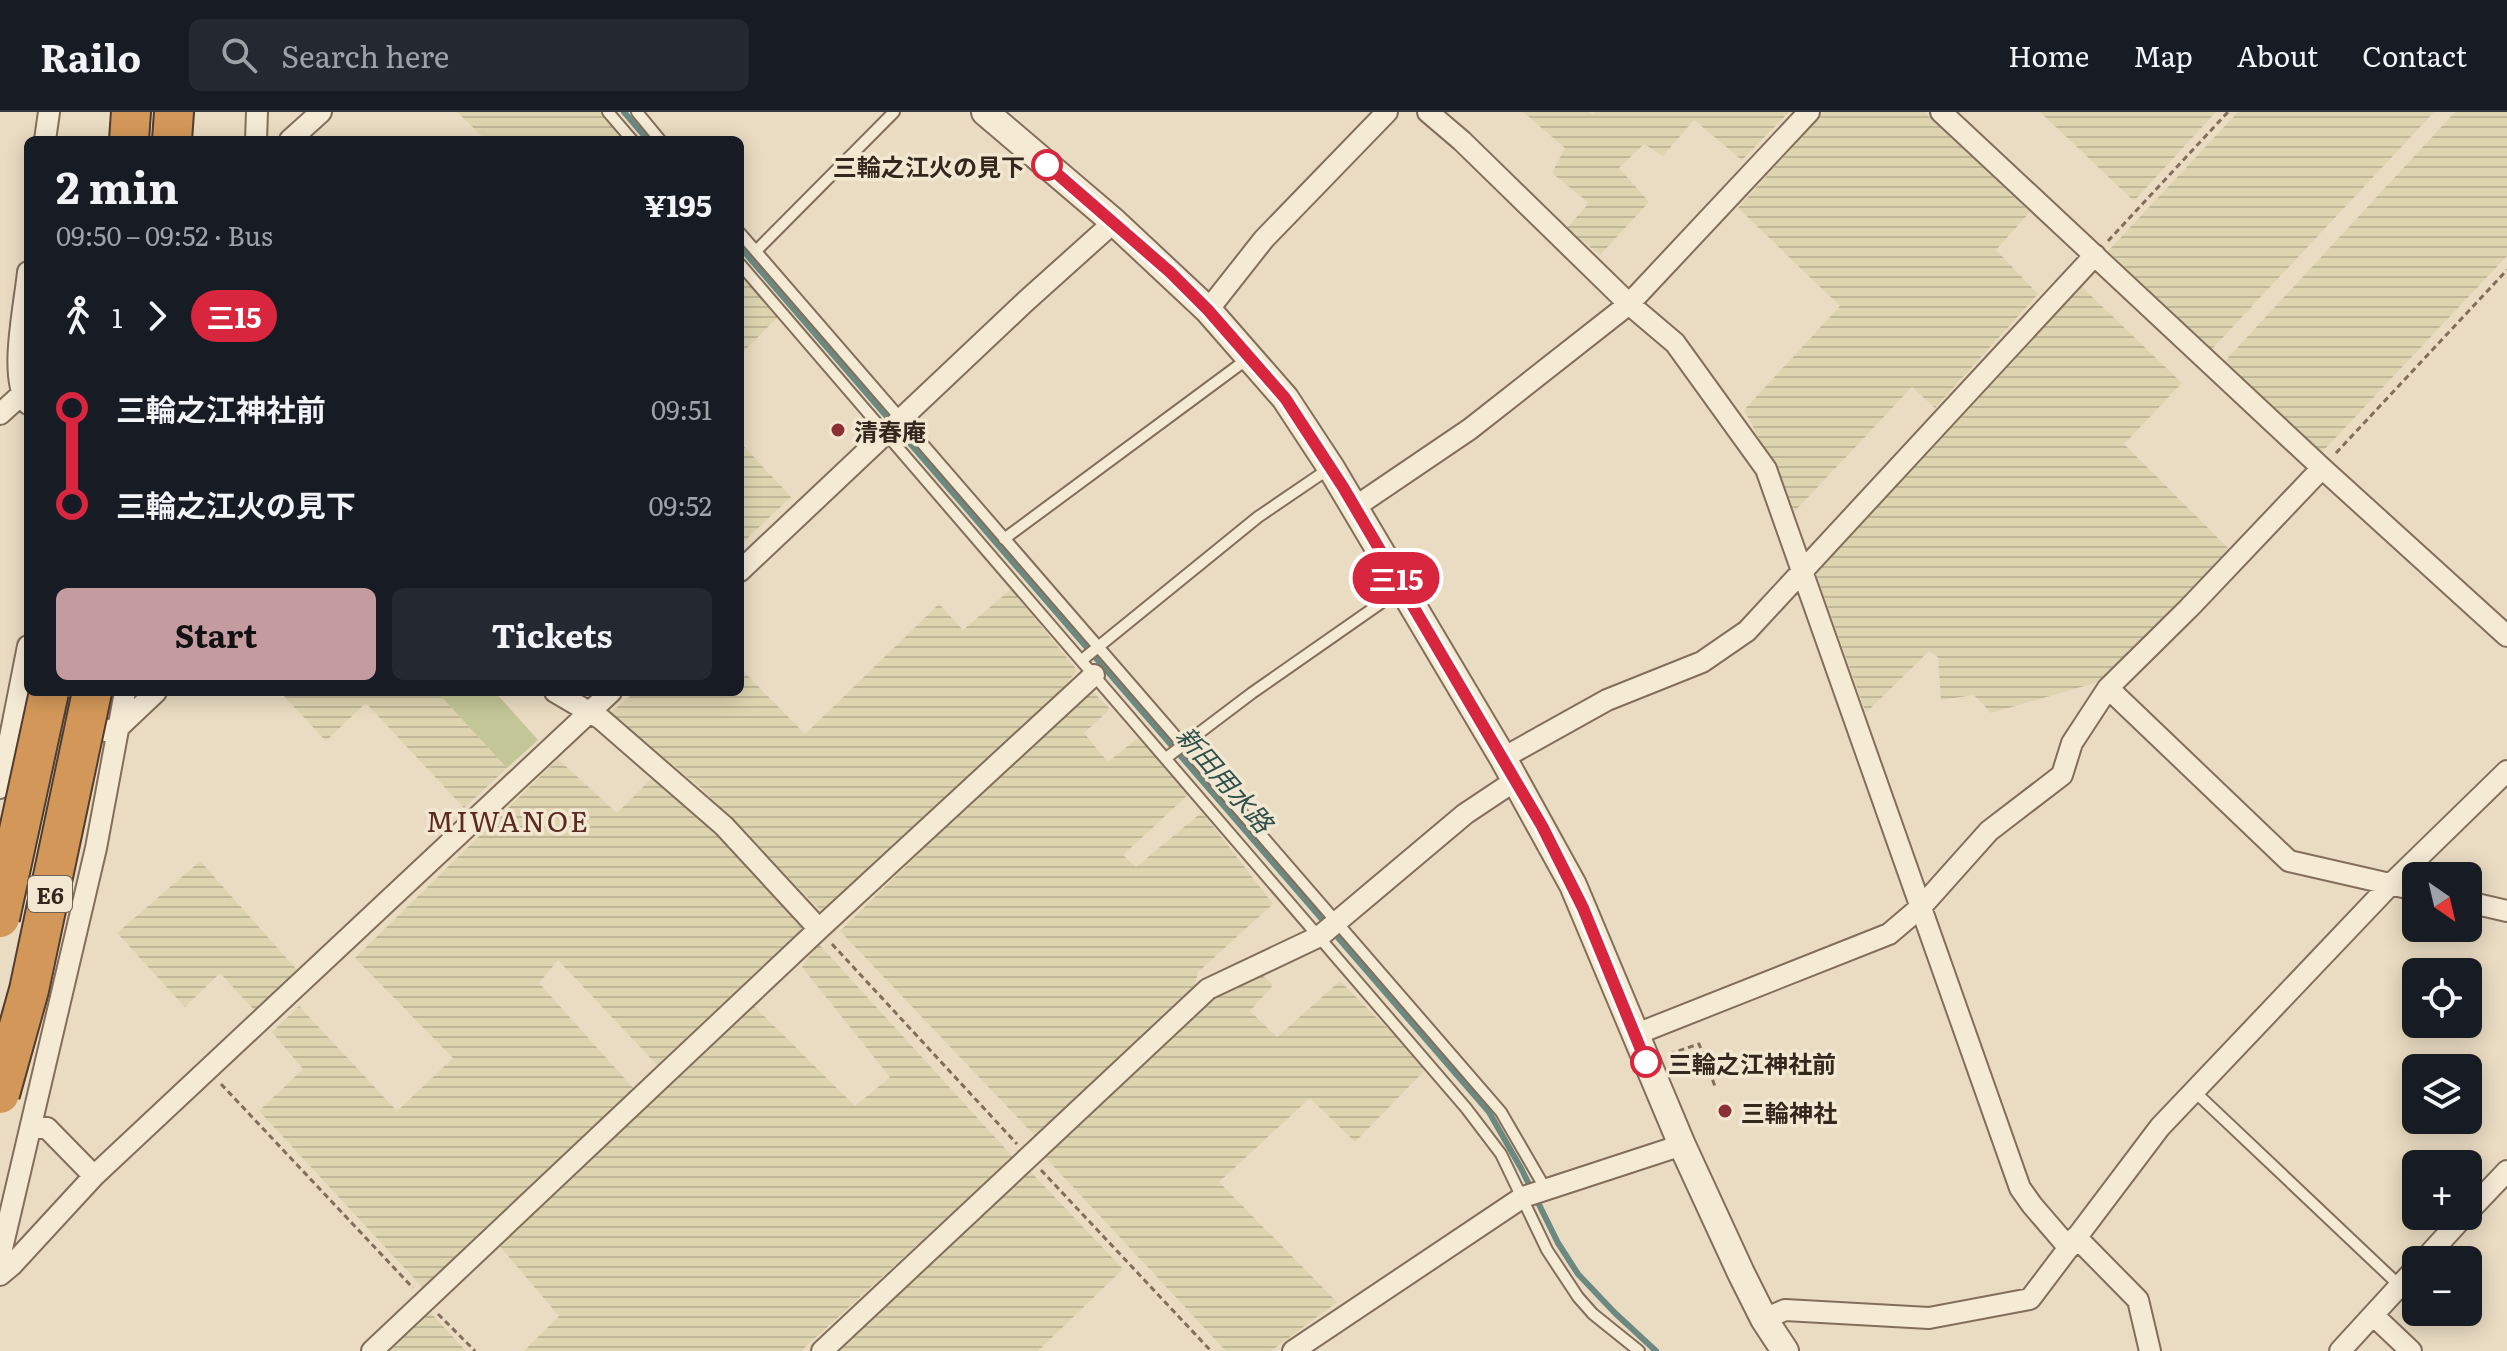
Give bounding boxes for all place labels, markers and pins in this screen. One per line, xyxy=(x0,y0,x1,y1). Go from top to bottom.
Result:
place label: 三輪之江火の見下 xyxy=(833,148,1025,183)
marker: 三輪之江火の見下 xyxy=(1032,150,1062,180)
place label: 清春庵 xyxy=(854,413,926,448)
marker: 清春庵 xyxy=(829,421,847,439)
place label: 三輪之江神社前 xyxy=(1668,1045,1836,1080)
marker: 三輪之江神社前 xyxy=(1631,1047,1661,1077)
place label: 三輪神社 xyxy=(1741,1094,1837,1129)
marker: 三輪神社 xyxy=(1716,1102,1734,1120)

